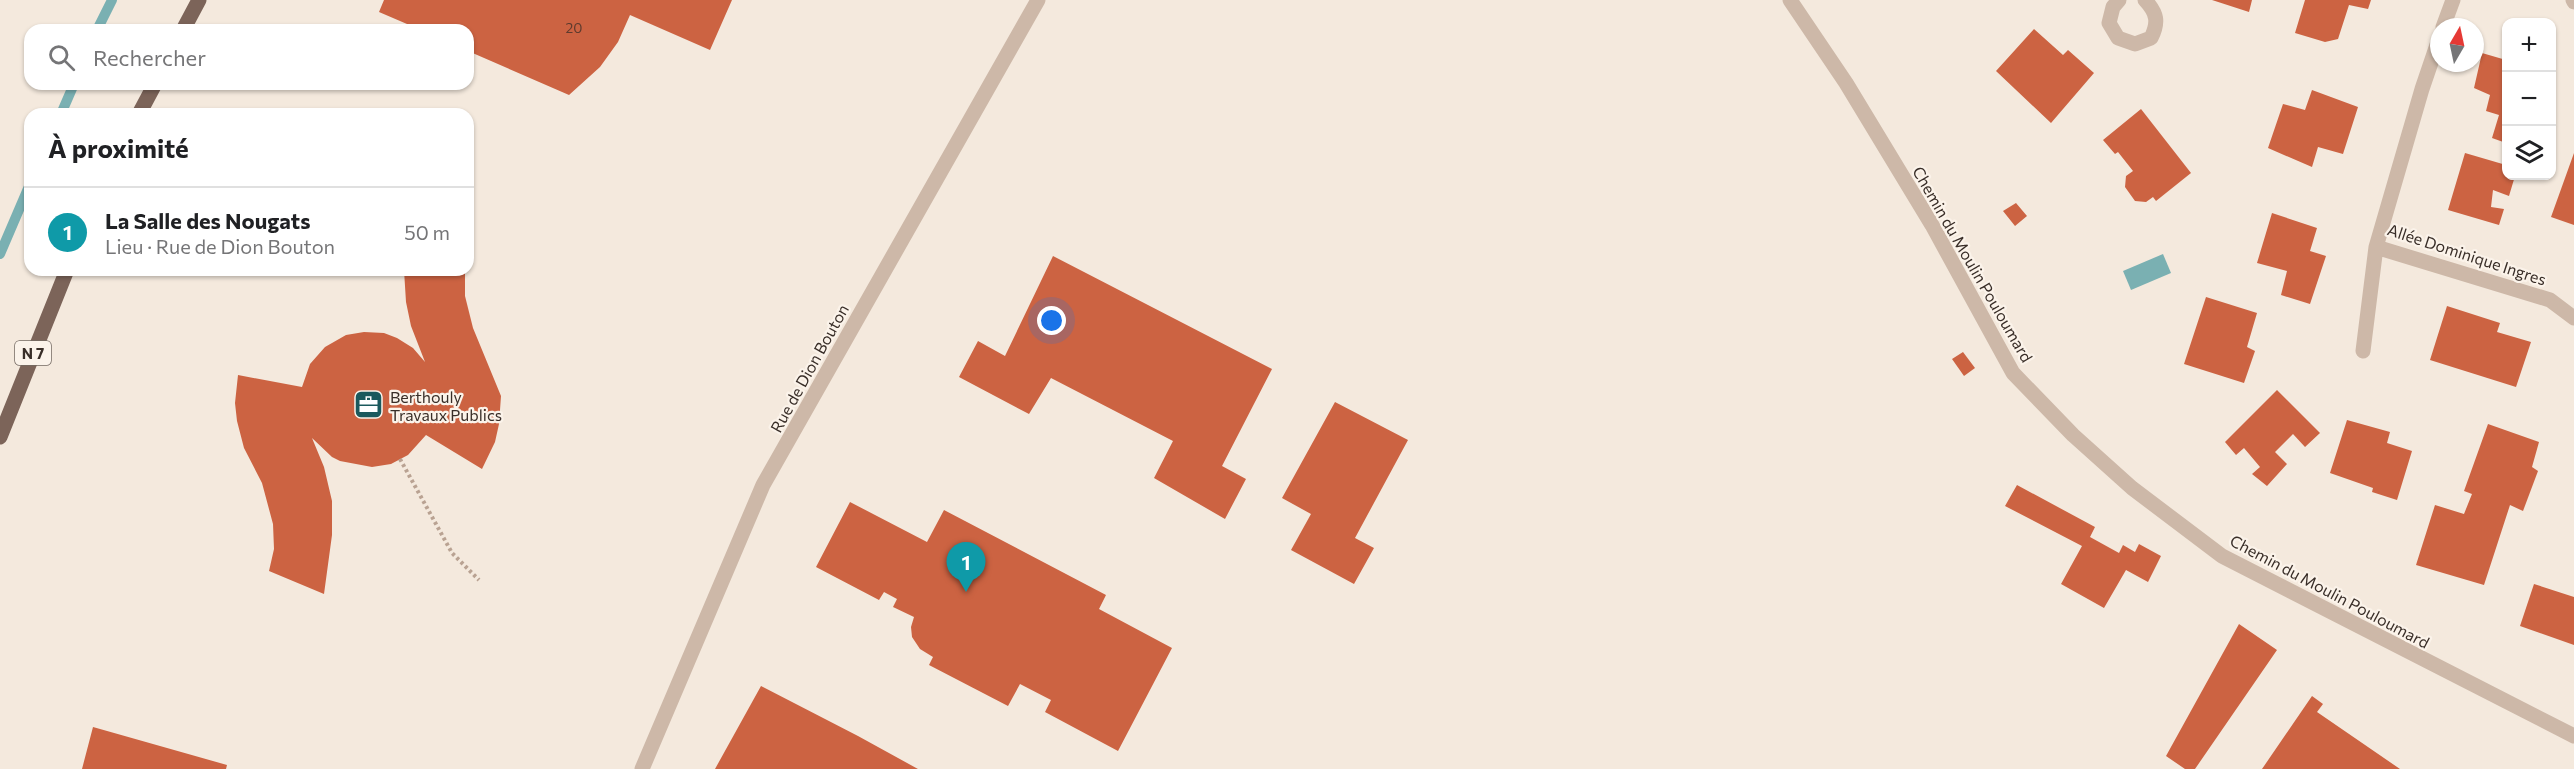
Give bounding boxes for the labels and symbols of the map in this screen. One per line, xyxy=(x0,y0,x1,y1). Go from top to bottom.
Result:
north arrow xyxy=(2430,18,2484,72)
house number: 20 xyxy=(566,19,582,36)
street label: Chemin du Moulin Pouloumard xyxy=(1909,163,2037,365)
street label: Allée Dominique Ingres xyxy=(2385,219,2549,289)
street label: Rue de Dion Bouton xyxy=(766,301,852,435)
your location xyxy=(1037,306,1066,335)
road number: N 7 xyxy=(15,341,51,365)
place label: Berthouly Travaux Publics xyxy=(390,387,502,424)
office icon: Berthouly Travaux Publics xyxy=(353,389,385,421)
street label: Chemin du Moulin Pouloumard xyxy=(2227,530,2433,652)
pin: 1 xyxy=(946,542,986,592)

